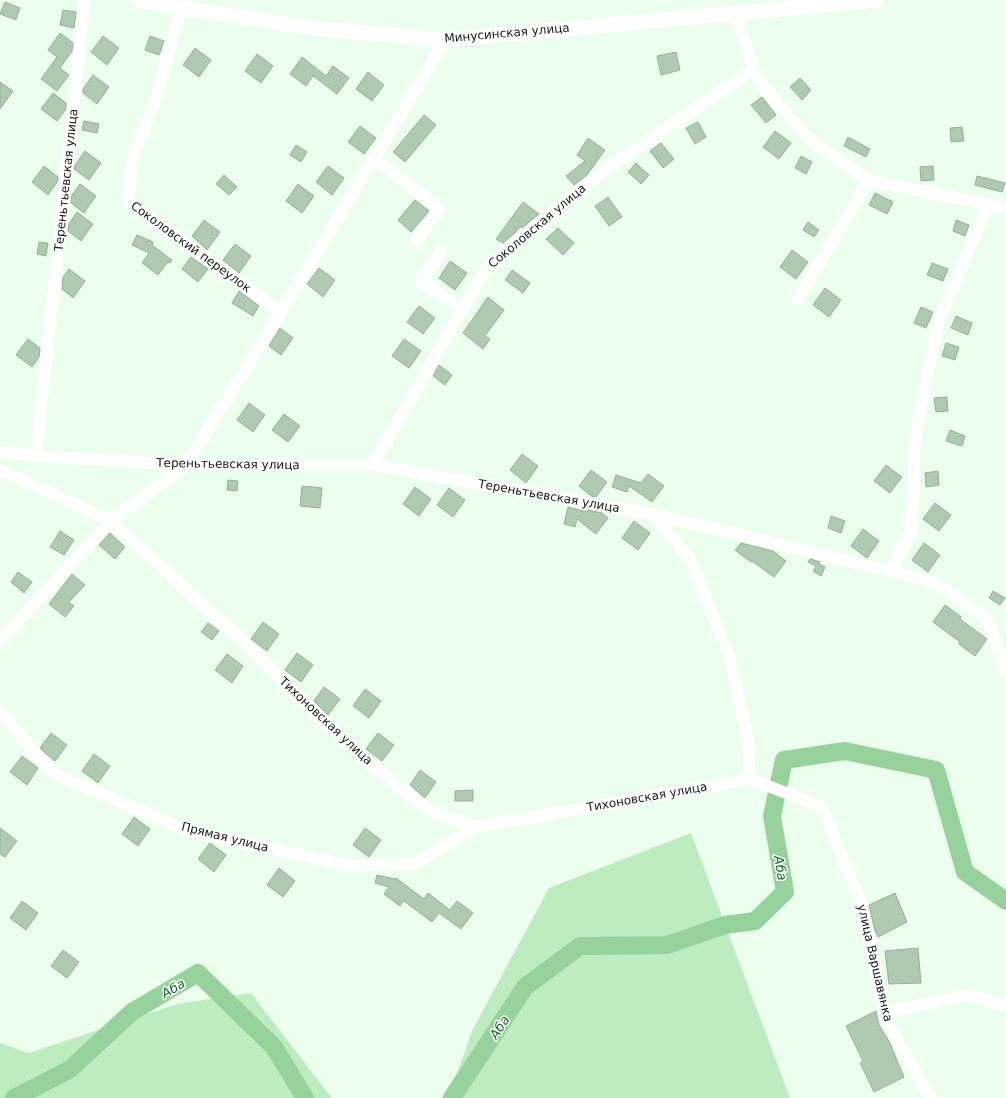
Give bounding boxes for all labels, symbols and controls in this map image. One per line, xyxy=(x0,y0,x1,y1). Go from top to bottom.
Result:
street label: Минусинская улица xyxy=(444,21,570,45)
street label: Тереньтьевская улица xyxy=(51,108,80,253)
street label: Соколовская улица xyxy=(485,181,589,271)
street label: Соколовский переулок xyxy=(128,199,254,295)
street label: Тереньтьевская улица xyxy=(155,456,300,472)
street label: Тереньтьевская улица xyxy=(476,476,621,515)
street label: Тихоновская улица xyxy=(276,674,375,768)
street label: Тихоновская улица xyxy=(585,780,708,815)
street label: Прямая улица xyxy=(180,819,270,855)
water label: Аба xyxy=(771,854,790,882)
street label: улица Варшавянка xyxy=(855,903,895,1023)
water label: Аба xyxy=(158,976,188,1002)
water label: Аба xyxy=(486,1013,512,1043)

